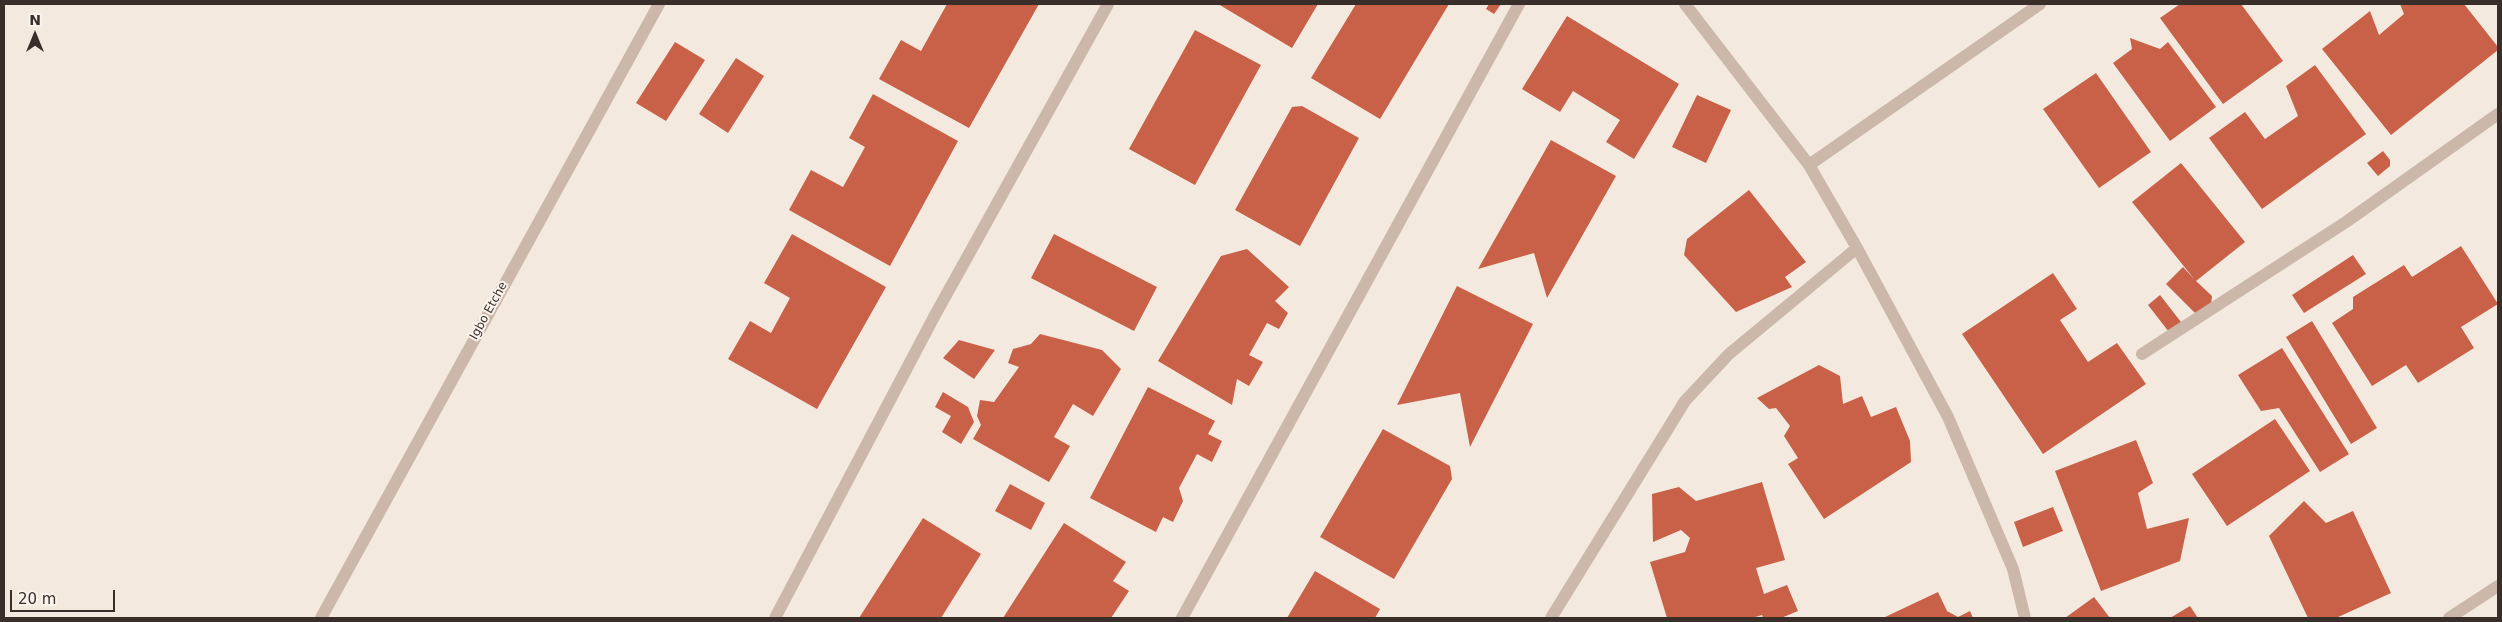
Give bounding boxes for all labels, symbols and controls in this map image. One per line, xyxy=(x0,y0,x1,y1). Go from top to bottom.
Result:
north arrow xyxy=(10,10,60,60)
text: N xyxy=(29,12,41,28)
street label: Igbo Etche xyxy=(467,280,511,342)
scale bar xyxy=(12,580,118,612)
text: 20 m xyxy=(18,590,56,608)

